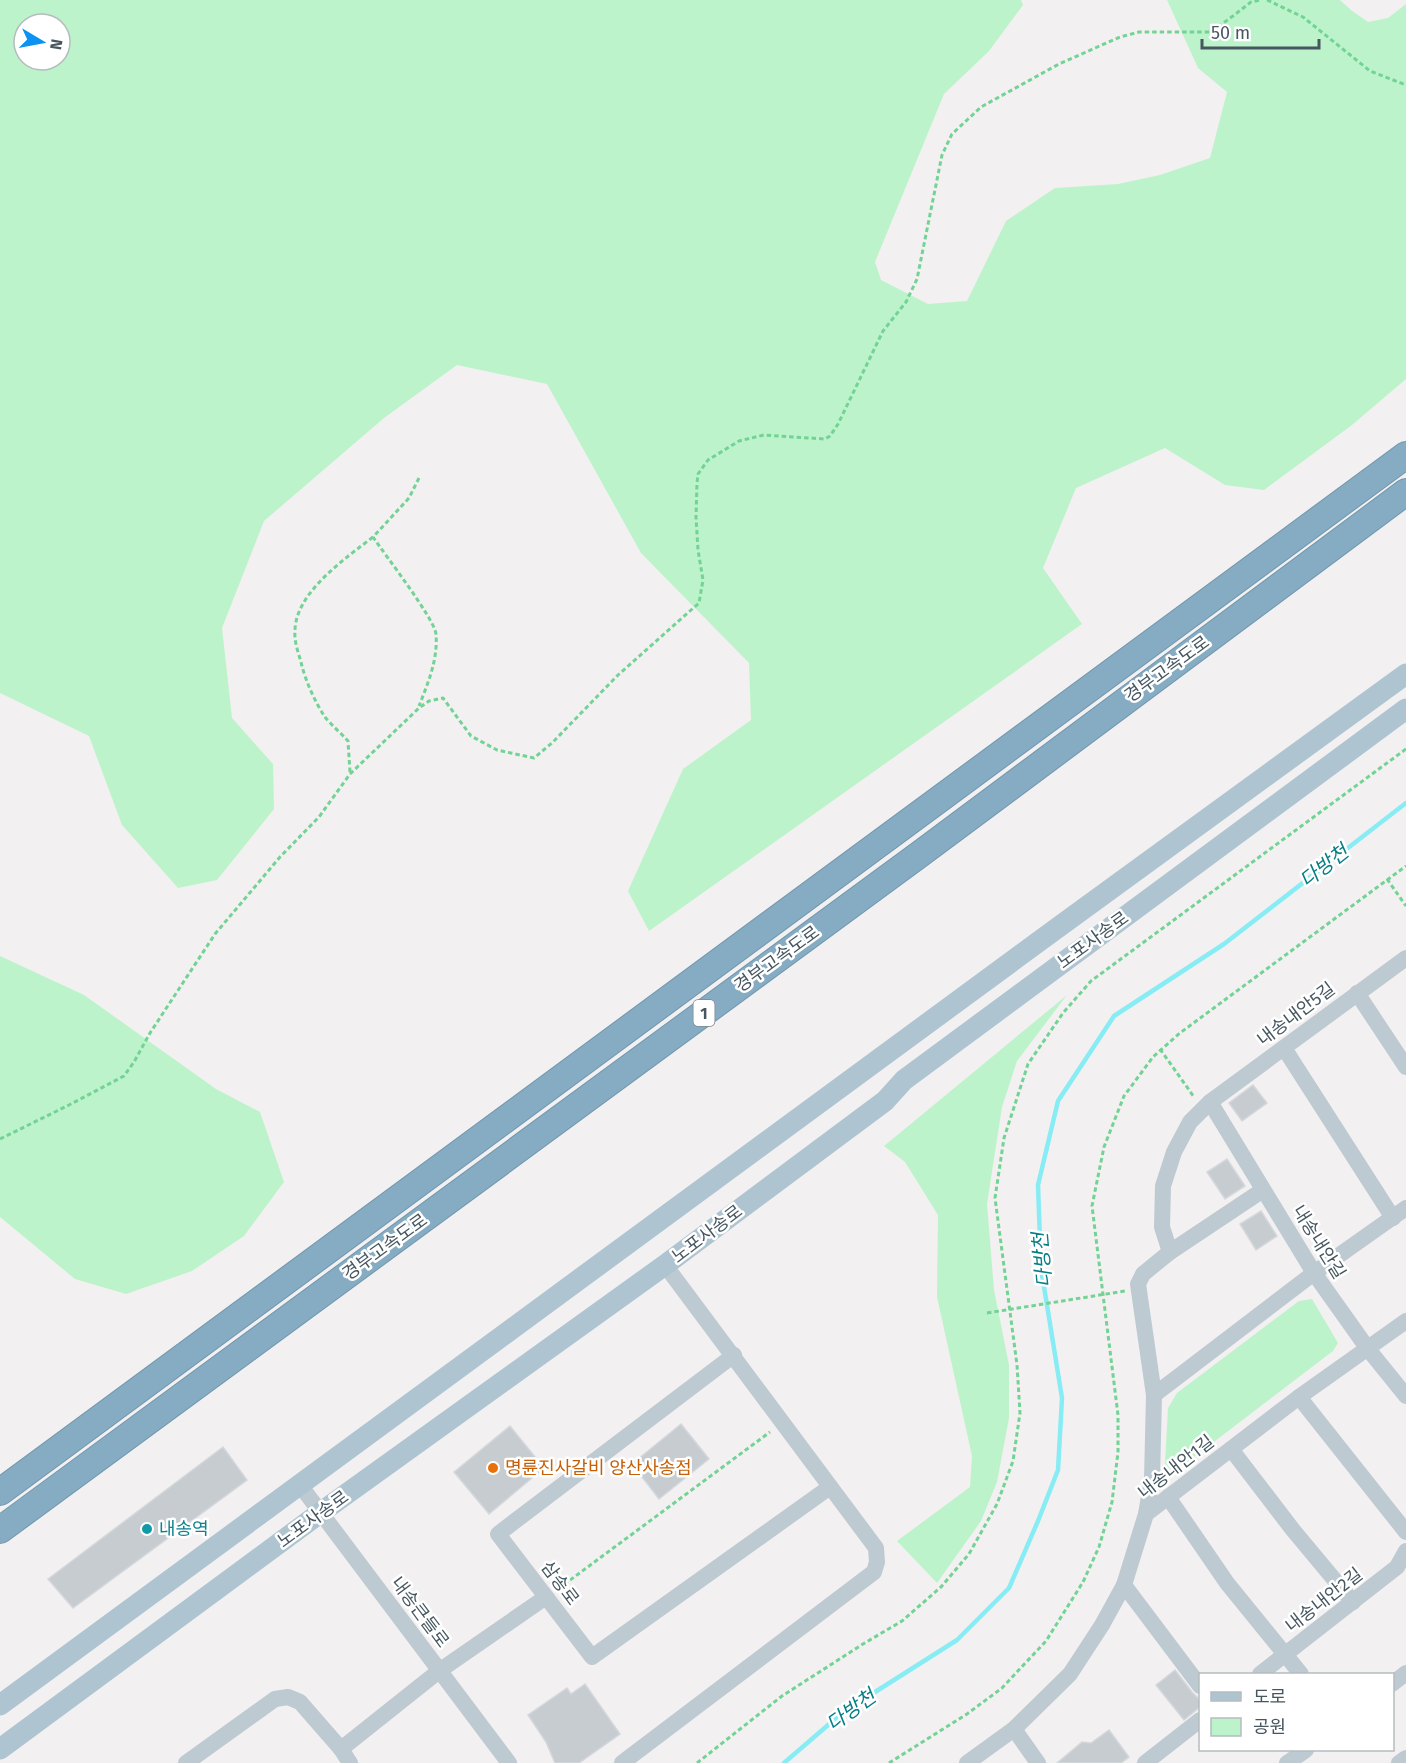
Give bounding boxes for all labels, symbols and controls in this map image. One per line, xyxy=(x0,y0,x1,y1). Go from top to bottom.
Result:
north arrow xyxy=(12,12,72,72)
scale bar xyxy=(1202,12,1319,50)
text: 50 m xyxy=(1211,22,1250,44)
text: N xyxy=(46,38,67,51)
street label: 경부고속도로 xyxy=(1120,631,1214,707)
water label: 다방천 xyxy=(1295,838,1355,892)
street label: 노포사송로 xyxy=(1053,907,1133,973)
street label: 경부고속도로 xyxy=(730,921,824,997)
street label: 내송내안5길 xyxy=(1253,978,1339,1050)
road number: 1 xyxy=(694,1000,714,1026)
street label: 노포사송로 xyxy=(667,1200,747,1268)
street label: 내송내안길 xyxy=(1288,1201,1350,1283)
street label: 경부고속도로 xyxy=(338,1209,432,1285)
water label: 다방천 xyxy=(1027,1229,1056,1289)
street label: 내송내안1길 xyxy=(1134,1430,1218,1504)
place label: 명륜진사갈비 양산사송점 xyxy=(505,1457,692,1479)
marker: 명륜진사갈비 양산사송점 xyxy=(486,1461,500,1475)
street label: 노포사송로 xyxy=(273,1486,353,1552)
place label: 내송역 xyxy=(159,1518,209,1540)
marker: 내송역 xyxy=(140,1522,154,1536)
street label: 삼송로 xyxy=(536,1557,584,1609)
street label: 내송내안2길 xyxy=(1281,1563,1367,1637)
street label: 내송큰들로 xyxy=(386,1572,454,1652)
legend xyxy=(1199,1673,1394,1751)
water label: 다방천 xyxy=(822,1683,882,1736)
text: 도로 xyxy=(1253,1686,1286,1708)
text: 공원 xyxy=(1253,1716,1286,1738)

